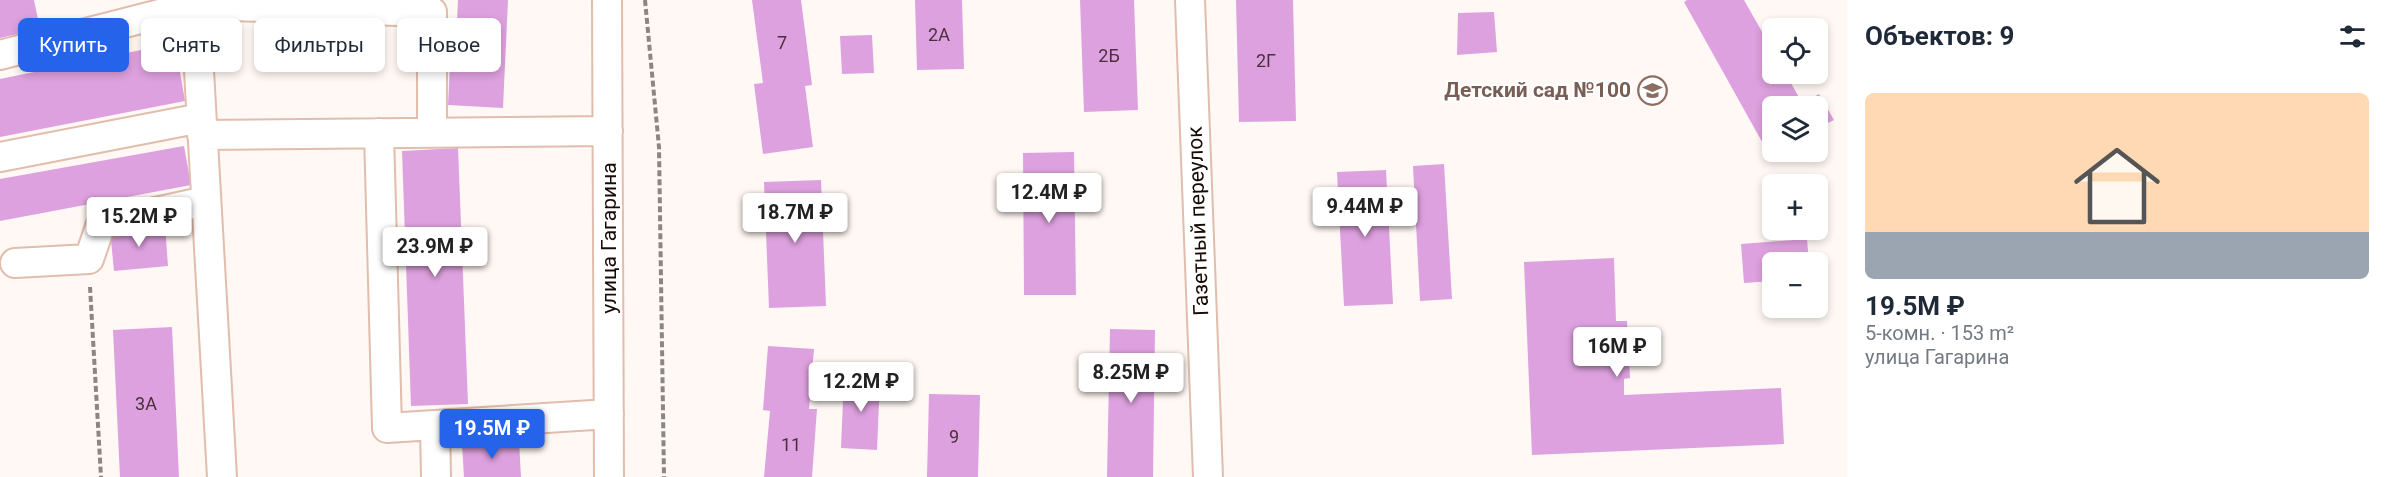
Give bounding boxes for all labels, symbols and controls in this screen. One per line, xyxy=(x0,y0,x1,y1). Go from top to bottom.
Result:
chip: Купить xyxy=(18,18,129,72)
chip: Снять xyxy=(141,18,242,72)
chip: Фильтры xyxy=(254,18,385,72)
chip: Новое xyxy=(397,18,501,72)
map controls xyxy=(1762,18,1828,318)
button: locate xyxy=(1762,18,1828,84)
icon: filters xyxy=(2336,20,2369,53)
text: Объектов: 9 xyxy=(1865,21,2014,51)
house number: 2А xyxy=(928,24,950,45)
house number: 7 xyxy=(777,32,787,53)
house number: 2Б xyxy=(1098,45,1120,66)
house number: 2Г xyxy=(1256,50,1276,71)
school or university icon: Детский сад №100 xyxy=(1636,74,1668,106)
place label: Детский сад №100 xyxy=(1444,78,1631,102)
button: layers xyxy=(1762,96,1828,162)
street label: Газетный переулок xyxy=(1183,125,1213,316)
icon: home xyxy=(2063,132,2171,240)
street label: улица Гагарина xyxy=(597,162,621,314)
pin: 12.4M ₽ xyxy=(994,173,1104,224)
button: + xyxy=(1762,174,1828,240)
text: 12.4M ₽ xyxy=(1011,180,1087,204)
pin: 9.44M ₽ xyxy=(1310,187,1420,238)
pin: 18.7M ₽ xyxy=(740,193,850,244)
text: 9.44M ₽ xyxy=(1327,194,1403,218)
pin: 15.2M ₽ xyxy=(84,197,194,248)
text: 18.7M ₽ xyxy=(757,200,833,224)
text: 15.2M ₽ xyxy=(101,204,177,228)
pin: 23.9M ₽ xyxy=(380,227,490,278)
text: 23.9M ₽ xyxy=(397,234,473,258)
button: − xyxy=(1762,252,1828,318)
text: 19.5M ₽ xyxy=(1865,291,1965,321)
text: 5-комн. · 153 m² xyxy=(1865,321,2014,345)
pin: 16M ₽ xyxy=(1575,327,1659,378)
text: 16M ₽ xyxy=(1587,334,1647,358)
text: улица Гагарина xyxy=(1865,345,2009,369)
pin: 8.25M ₽ xyxy=(1076,353,1186,404)
text: 8.25M ₽ xyxy=(1093,360,1169,384)
pin: 12.2M ₽ xyxy=(806,362,916,413)
text: 12.2M ₽ xyxy=(823,369,899,393)
house number: 3А xyxy=(135,393,157,414)
pin: 19.5M ₽ xyxy=(437,409,547,460)
text: 19.5M ₽ xyxy=(454,416,530,440)
house number: 9 xyxy=(949,426,959,447)
house number: 11 xyxy=(781,434,801,455)

